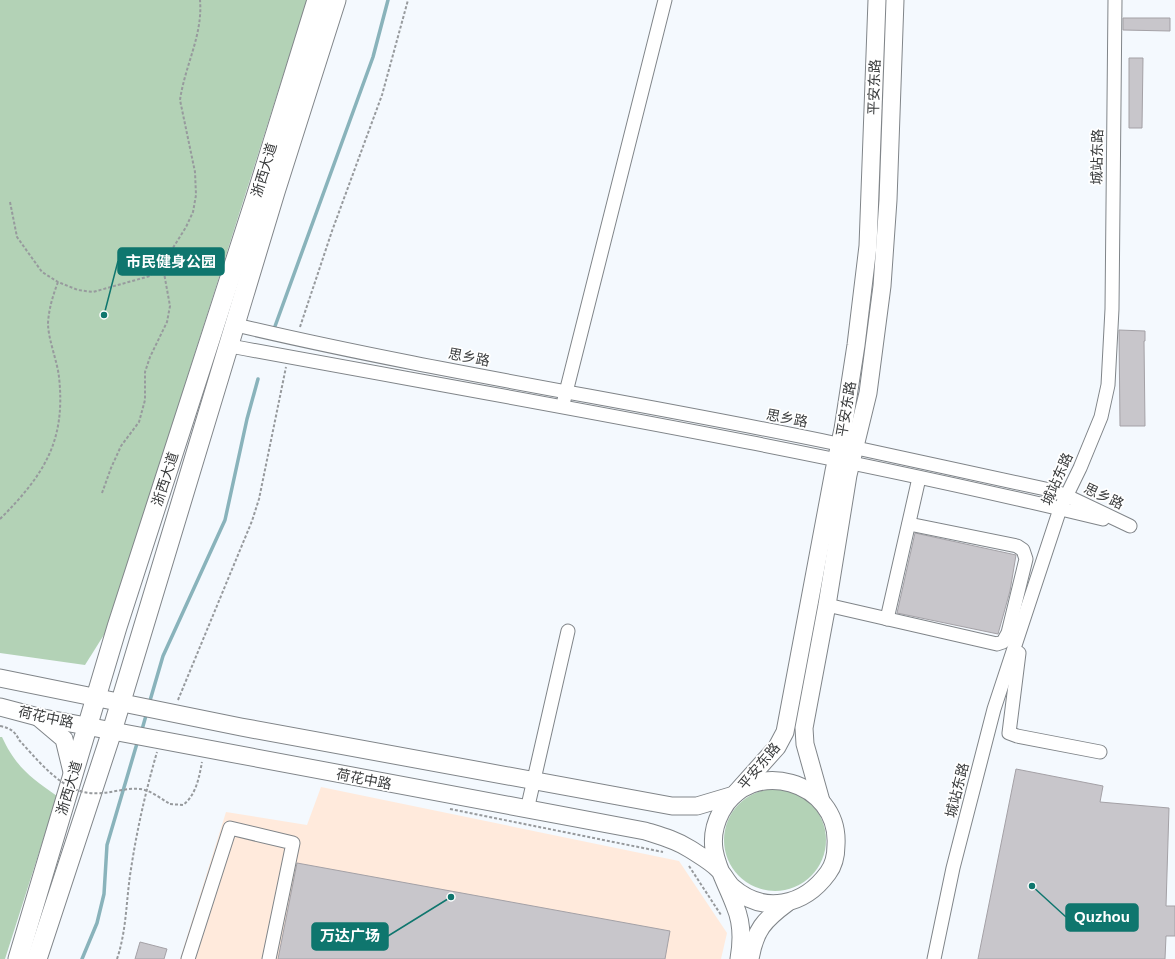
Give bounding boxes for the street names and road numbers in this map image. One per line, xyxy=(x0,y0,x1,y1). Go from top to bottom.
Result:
street label: 平安东路 xyxy=(865,59,883,115)
street label: 城站东路 xyxy=(1089,129,1105,185)
street label: 浙西大道 xyxy=(248,141,280,199)
street label: 思乡路 xyxy=(447,345,491,369)
street label: 平安东路 xyxy=(833,380,859,438)
street label: 思乡路 xyxy=(765,406,809,430)
street label: 浙西大道 xyxy=(149,450,181,508)
street label: 城站东路 xyxy=(1038,450,1076,508)
street label: 思乡路 xyxy=(1082,480,1126,512)
street label: 荷花中路 xyxy=(17,703,75,731)
street label: 平安东路 xyxy=(735,739,783,793)
street label: 浙西大道 xyxy=(53,759,85,817)
street label: 城站东路 xyxy=(942,761,972,819)
street label: 荷花中路 xyxy=(335,766,393,792)

